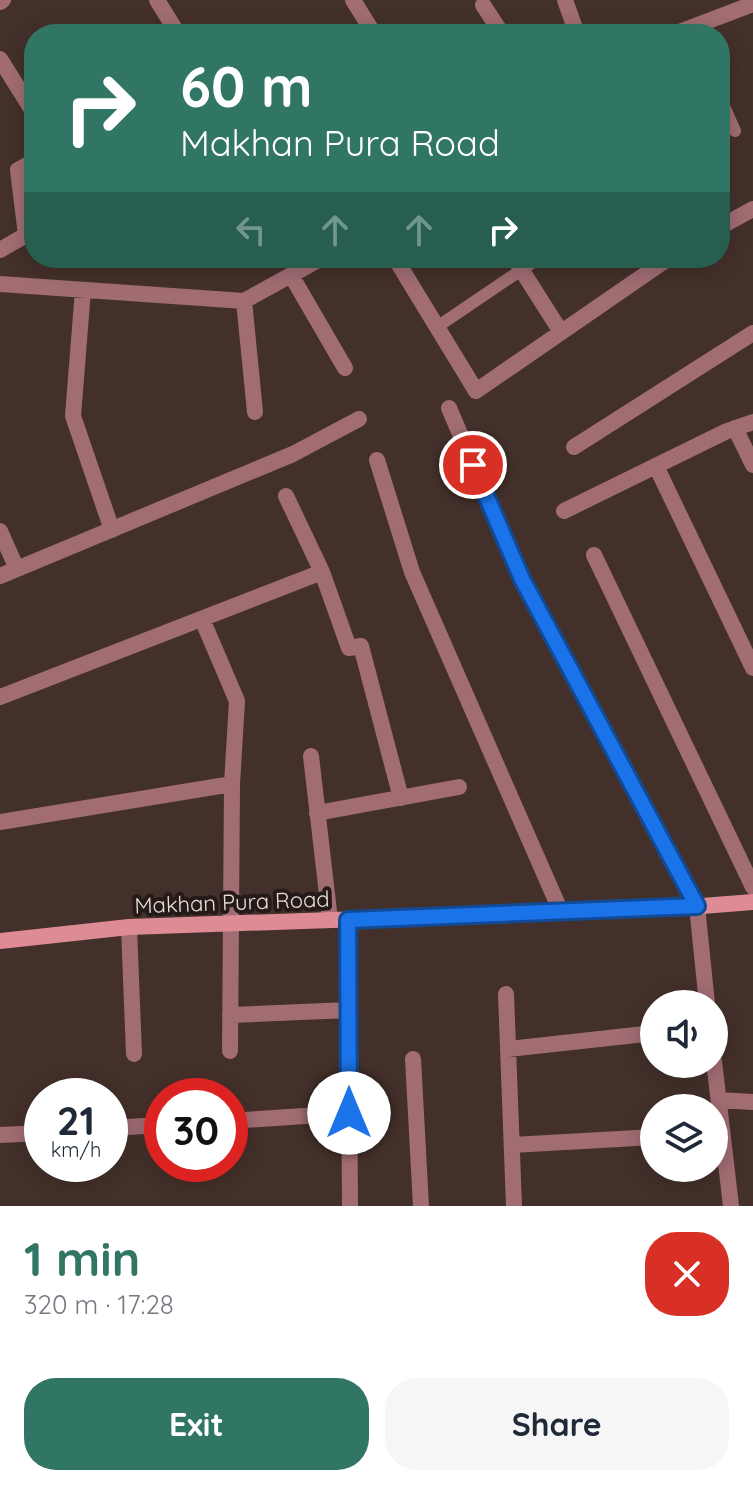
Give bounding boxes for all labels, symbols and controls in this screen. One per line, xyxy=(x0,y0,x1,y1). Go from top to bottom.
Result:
text: 60 m xyxy=(180,51,313,121)
icon: right xyxy=(48,56,152,160)
text: Makhan Pura Road xyxy=(180,120,500,165)
icon: left xyxy=(229,208,273,252)
icon: ahead xyxy=(313,208,357,252)
icon: ahead xyxy=(397,208,441,252)
icon: right xyxy=(481,208,525,252)
pin xyxy=(439,431,507,499)
icon: arrive xyxy=(451,443,495,487)
street label: Makhan Pura Road xyxy=(134,885,330,919)
map controls xyxy=(640,990,728,1182)
button: sound xyxy=(640,990,728,1078)
position arrow xyxy=(307,1071,391,1155)
speed limit sign: 30 xyxy=(144,1078,248,1182)
button: layers xyxy=(640,1094,728,1182)
text: 21 xyxy=(57,1095,95,1145)
text: km/h xyxy=(51,1137,101,1162)
text: 1 min xyxy=(24,1228,140,1288)
button: close xyxy=(645,1232,729,1316)
text: 320 m · 17:28 xyxy=(24,1288,174,1321)
button: Exit xyxy=(24,1378,369,1470)
button: Share xyxy=(385,1378,729,1470)

